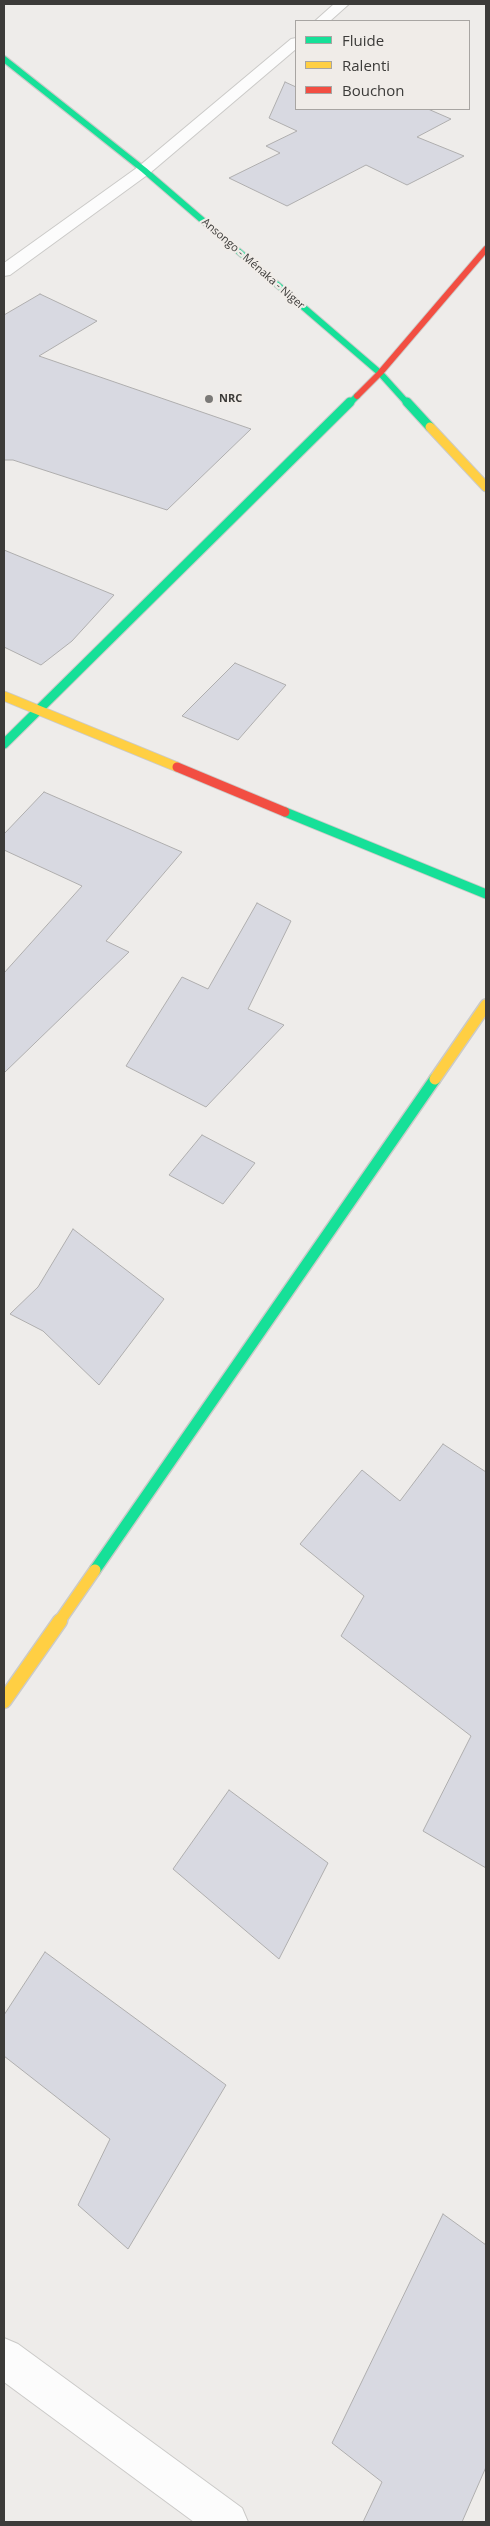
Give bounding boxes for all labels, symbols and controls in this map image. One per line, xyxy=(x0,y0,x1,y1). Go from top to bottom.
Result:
legend xyxy=(295,20,470,110)
text: Fluide xyxy=(342,30,384,50)
text: Ralenti xyxy=(342,55,390,75)
text: Bouchon xyxy=(342,80,405,100)
street label: Ansongo - Ménaka - Niger xyxy=(199,216,307,312)
place label: NRC xyxy=(219,392,242,406)
marker: NRC xyxy=(203,393,215,405)

